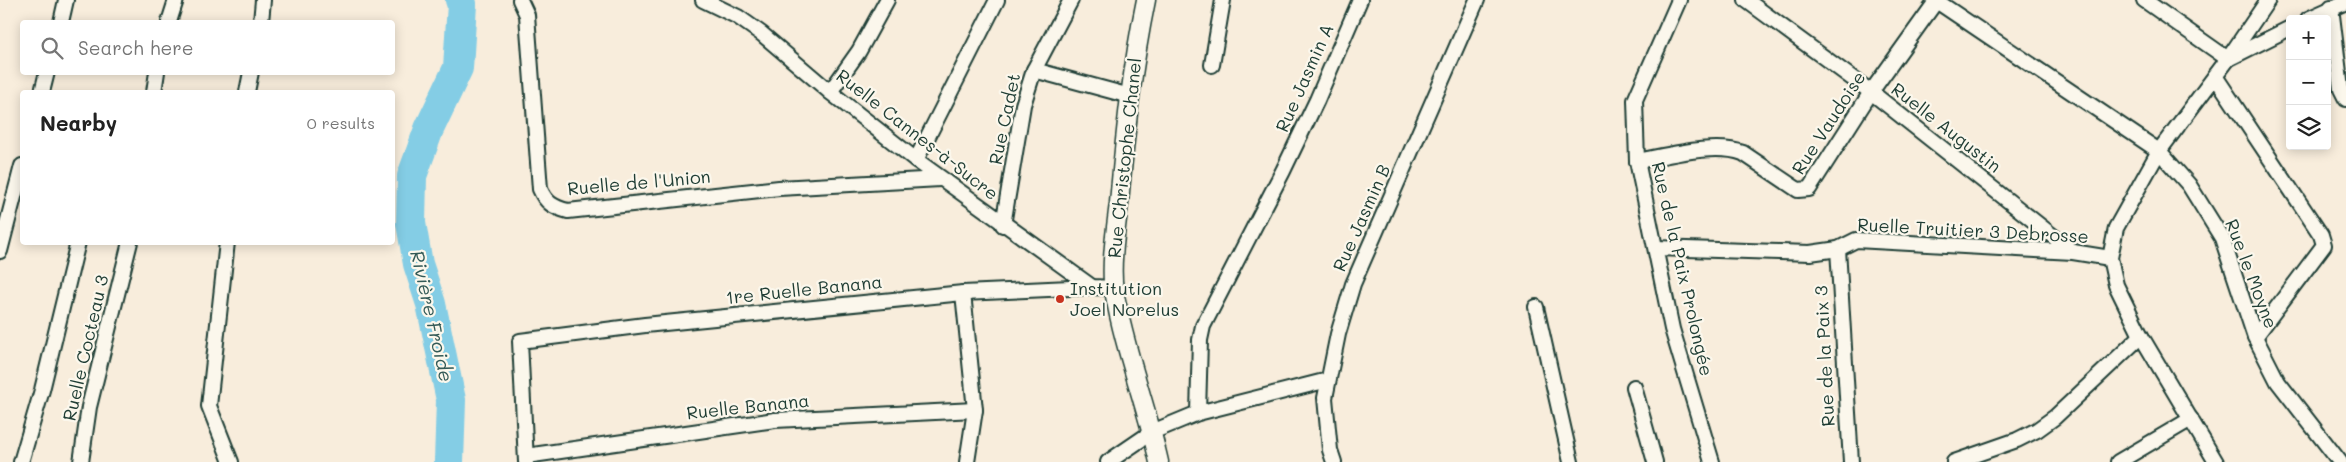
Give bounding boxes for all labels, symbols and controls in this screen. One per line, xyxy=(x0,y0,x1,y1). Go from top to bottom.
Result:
map controls xyxy=(2286,15,2331,150)
button: + xyxy=(2286,15,2331,60)
search box xyxy=(20,20,395,75)
street label: Rue Jasmin A xyxy=(1269,20,1339,136)
icon: search xyxy=(38,34,66,62)
text: Search here xyxy=(78,35,194,60)
street label: Rue Christophe Chanel xyxy=(1102,57,1146,259)
button: − xyxy=(2286,60,2331,105)
street label: Ruelle Cannes-à-Sucre xyxy=(832,63,1004,205)
street label: Rue Vaudoise xyxy=(1786,66,1870,179)
street label: Rue Cadet xyxy=(983,71,1025,167)
street label: Ruelle Augustin xyxy=(1887,77,2006,178)
button: layers xyxy=(2286,105,2331,150)
text: Nearby xyxy=(40,109,117,136)
text: 0 results xyxy=(307,112,375,133)
street label: Rue de la Paix Prolongée xyxy=(1647,159,1719,378)
street label: Rue Jasmin B xyxy=(1327,160,1395,275)
street label: Ruelle de l'Union xyxy=(566,164,711,200)
street label: Ruelle Truitier 3 Debrosse xyxy=(1857,212,2089,248)
street label: Rue le Moyne xyxy=(2220,216,2284,332)
water label: Rivière Froide xyxy=(405,248,460,384)
street label: 1re Ruelle Banana xyxy=(724,269,883,309)
street label: Ruelle Cocteau 3 xyxy=(57,272,113,423)
place label: Institution Joel Norelus xyxy=(1070,276,1179,321)
street label: Rue de la Paix 3 xyxy=(1808,285,1840,427)
marker: Institution Joel Norelus xyxy=(1054,293,1066,305)
street label: Ruelle Banana xyxy=(685,388,810,424)

